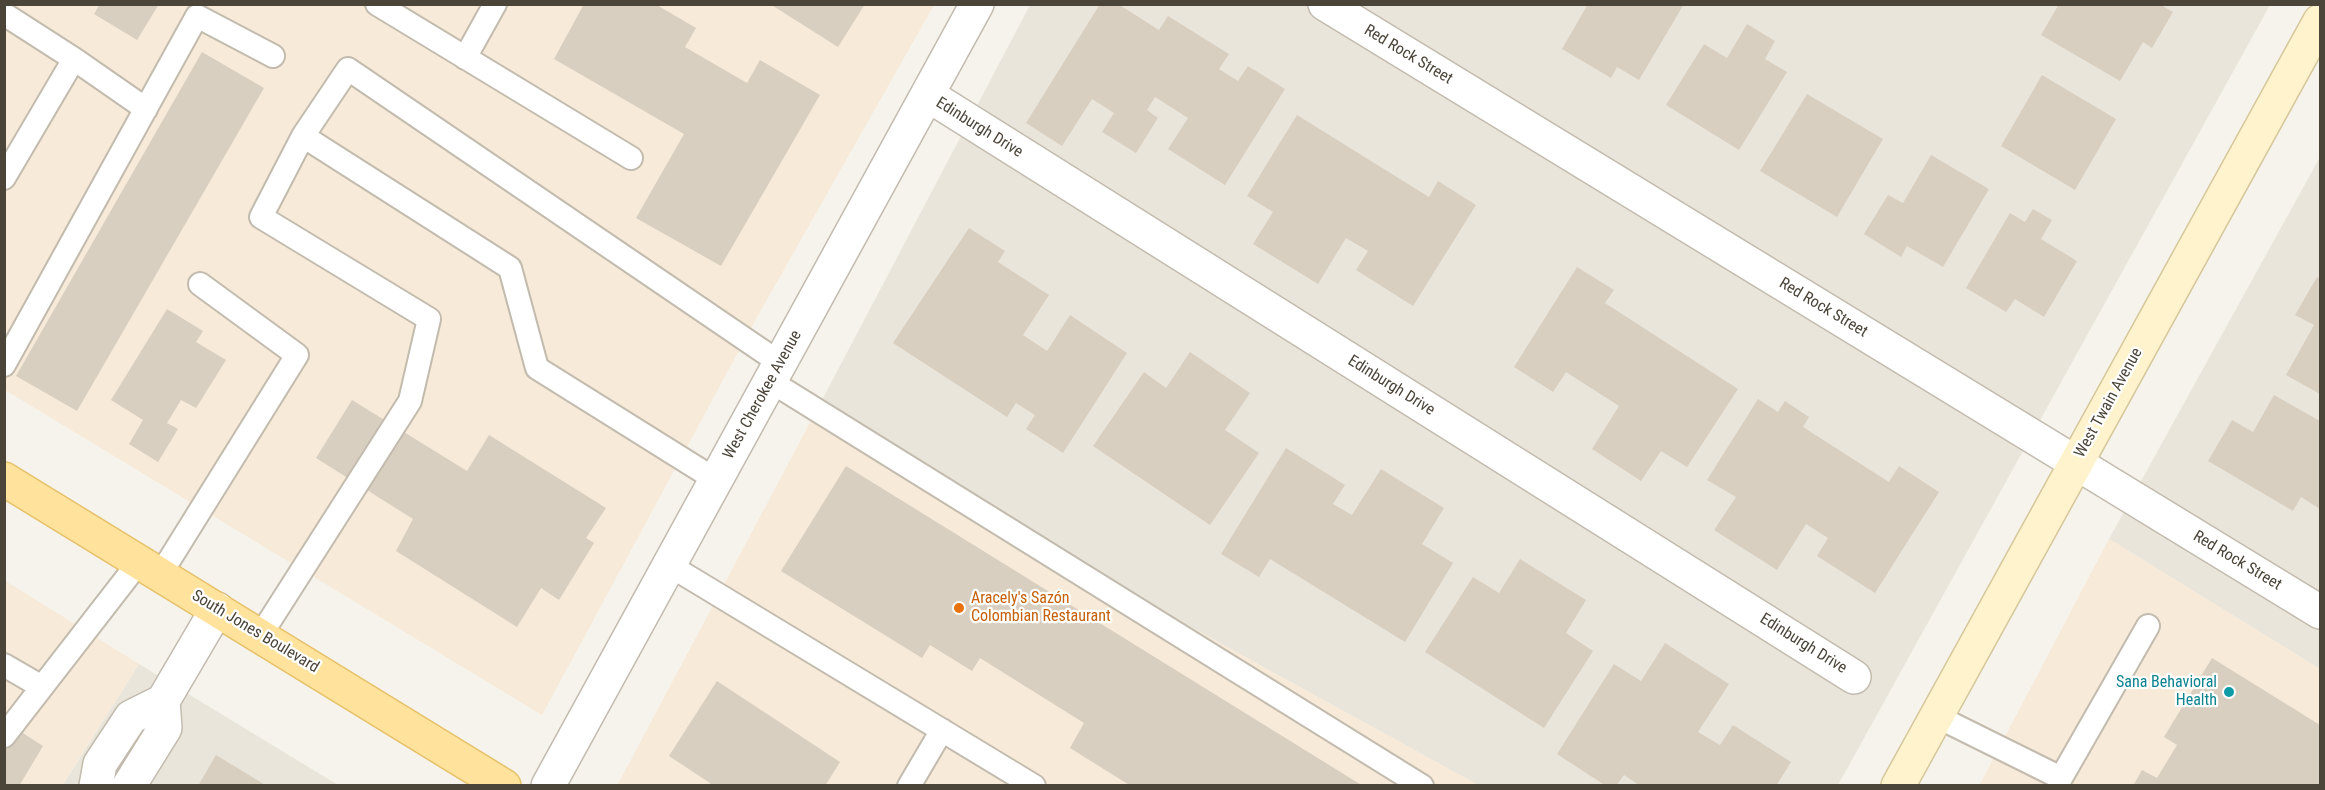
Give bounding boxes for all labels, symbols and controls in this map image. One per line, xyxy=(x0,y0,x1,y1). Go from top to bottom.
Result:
street label: Red Rock Street xyxy=(1360,21,1456,89)
street label: Edinburgh Drive xyxy=(932,94,1026,162)
street label: Red Rock Street xyxy=(1775,274,1871,342)
street label: West Cherokee Avenue xyxy=(720,327,806,463)
street label: West Twain Avenue xyxy=(2071,345,2147,461)
street label: Edinburgh Drive xyxy=(1344,352,1438,420)
street label: Red Rock Street xyxy=(2189,527,2285,595)
street label: South Jones Boulevard xyxy=(188,586,322,678)
place label: Aracely's Sazón Colombian Restaurant xyxy=(971,589,1111,627)
marker: Aracely's Sazón Colombian Restaurant xyxy=(952,601,966,615)
street label: Edinburgh Drive xyxy=(1756,610,1850,678)
place label: Sana Behavioral Health xyxy=(2116,673,2217,711)
marker: Sana Behavioral Health xyxy=(2222,685,2236,699)

